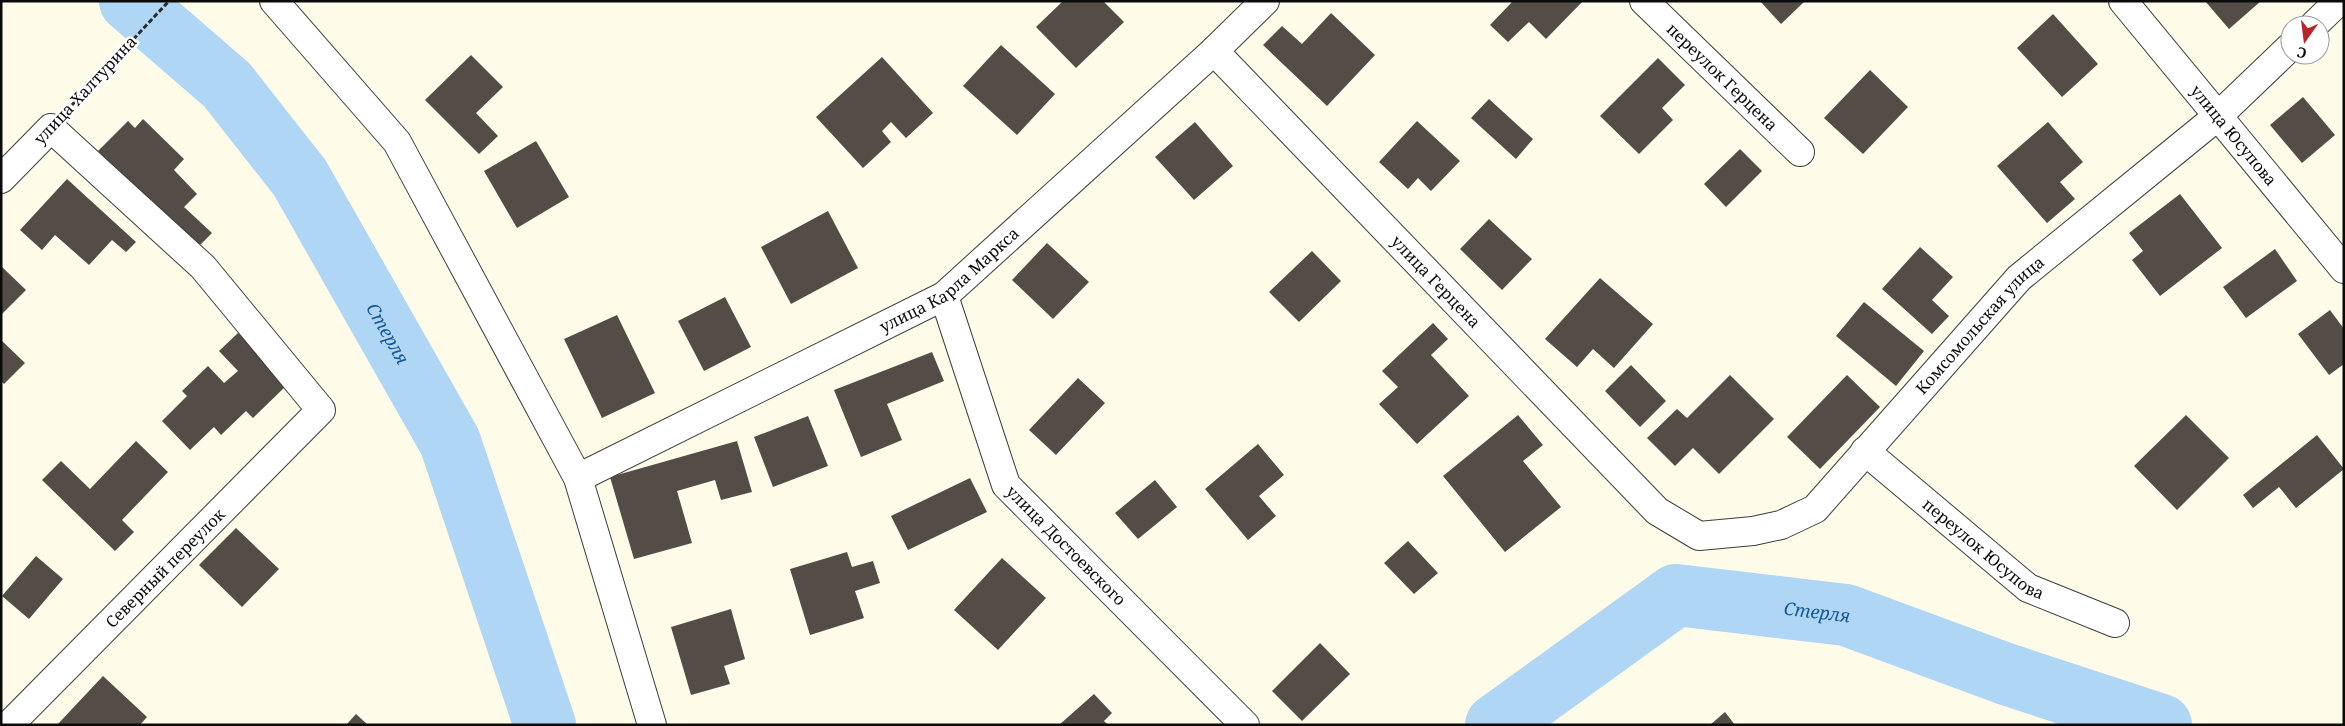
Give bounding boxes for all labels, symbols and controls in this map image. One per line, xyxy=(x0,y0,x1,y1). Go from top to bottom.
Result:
north arrow xyxy=(2280,15,2330,65)
street label: переулок Герцена xyxy=(1662,18,1783,136)
street label: улица Халтурина xyxy=(29,31,141,149)
text: С xyxy=(2295,43,2309,63)
street label: улица Юсупова xyxy=(2186,80,2282,190)
street label: улица Карла Маркса xyxy=(876,222,1024,337)
street label: улица Герцена xyxy=(1386,231,1486,332)
street label: Комсомольская улица xyxy=(1910,251,2049,399)
water label: Стерля xyxy=(361,298,415,368)
street label: улица Достоевского xyxy=(1001,480,1131,610)
street label: переулок Юсупова xyxy=(1918,493,2047,604)
street label: Северный переулок xyxy=(101,503,230,632)
water label: Стерля xyxy=(1782,596,1852,627)

